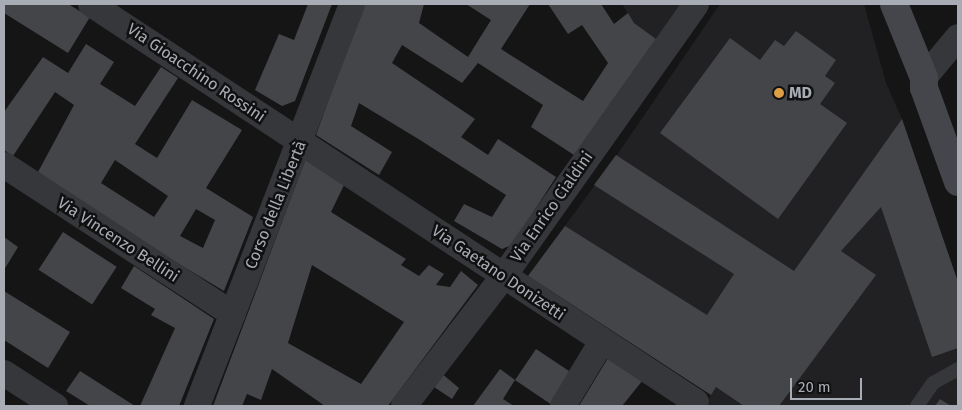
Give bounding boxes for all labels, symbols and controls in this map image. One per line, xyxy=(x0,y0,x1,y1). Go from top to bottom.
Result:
street label: Via Gioacchino Rossini xyxy=(123,20,269,126)
place label: MD xyxy=(789,83,812,103)
marker: MD xyxy=(773,87,785,99)
street label: Corso della Libertà xyxy=(241,138,311,272)
street label: Via Enrico Cialdini xyxy=(507,148,597,266)
street label: Via Vincenzo Bellini xyxy=(54,193,182,287)
street label: Via Gaetano Donizetti xyxy=(428,221,568,325)
scale bar xyxy=(792,368,864,400)
text: 20 m xyxy=(798,378,831,396)

